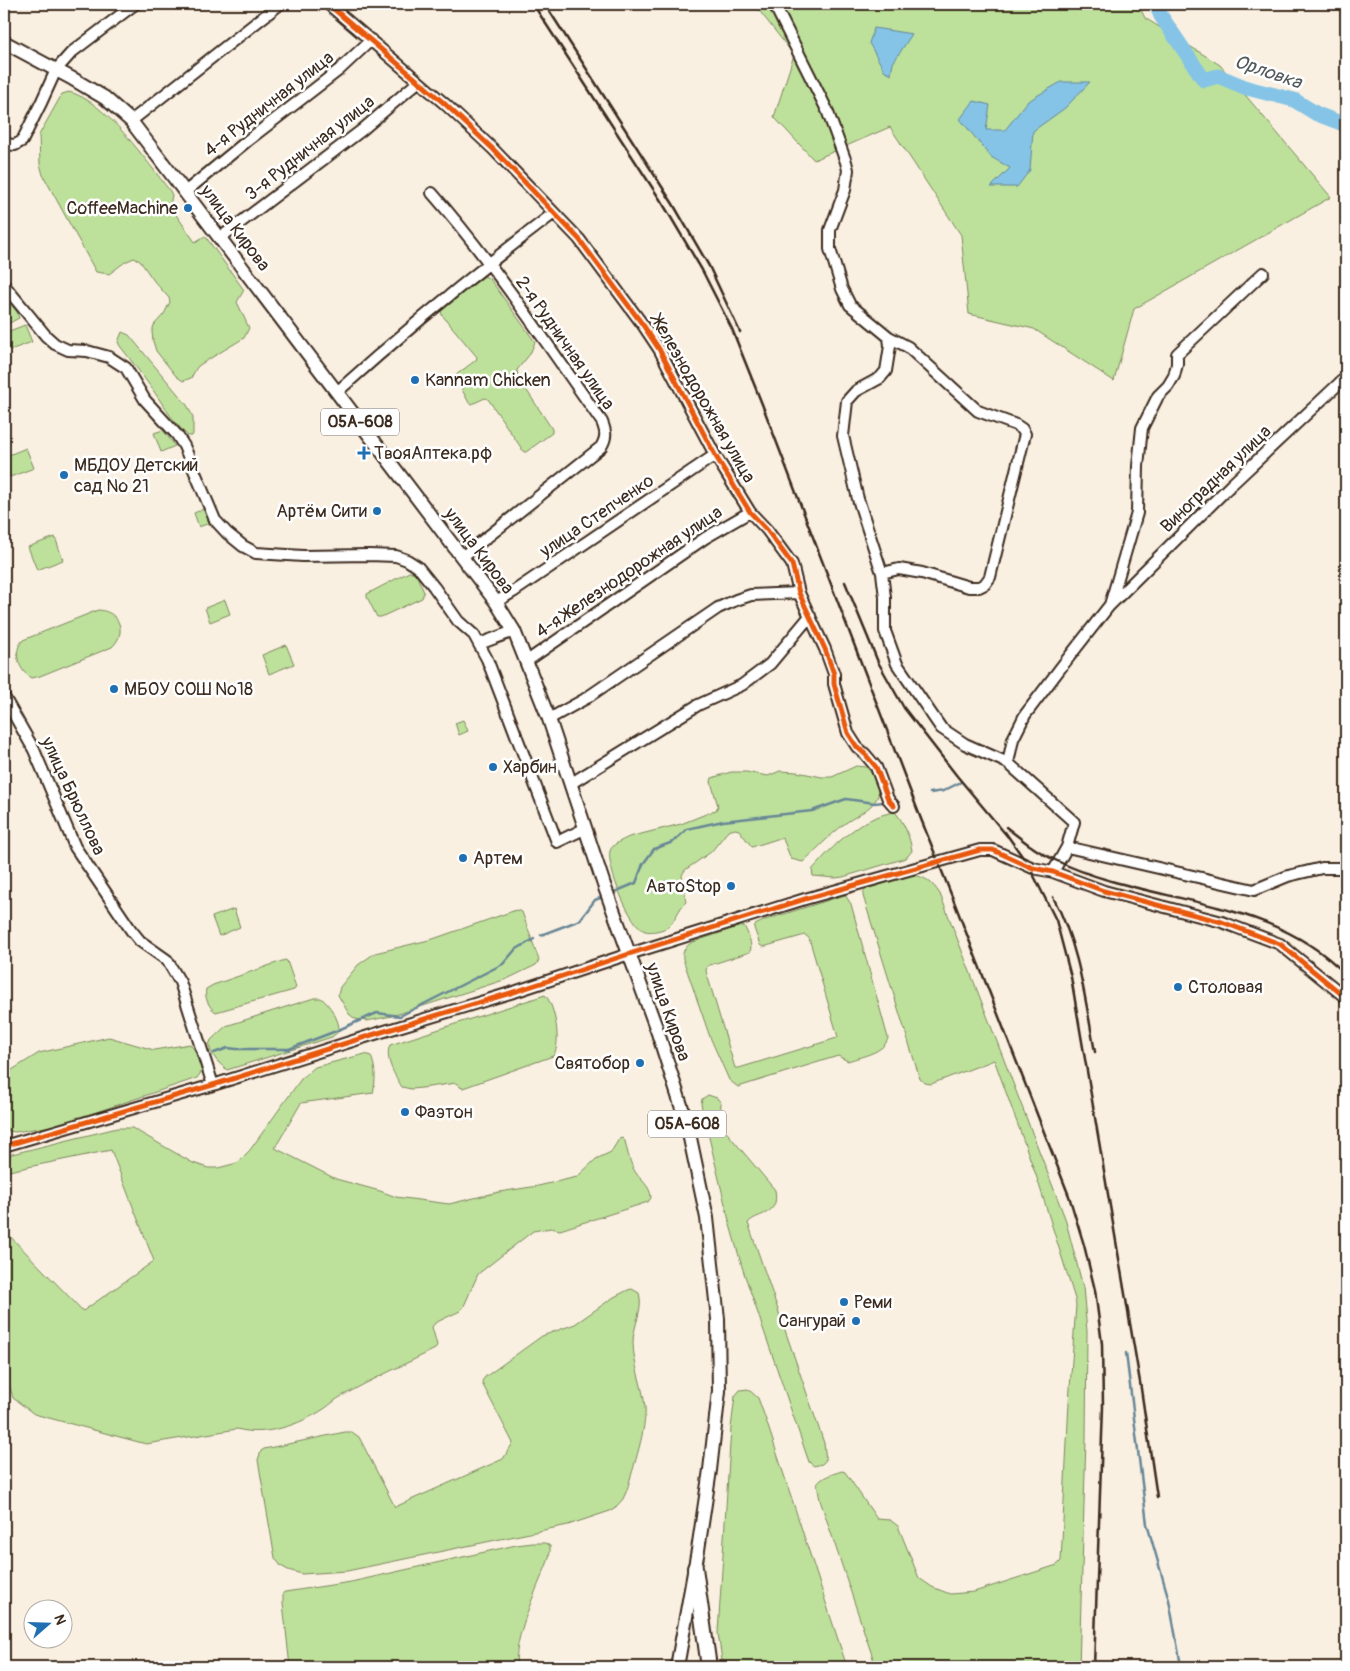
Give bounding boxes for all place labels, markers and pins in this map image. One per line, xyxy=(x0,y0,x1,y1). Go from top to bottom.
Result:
place label: CoffeeMachine xyxy=(67,197,178,220)
marker: CoffeeMachine xyxy=(182,202,194,214)
place label: Kannam Chicken xyxy=(425,369,551,392)
marker: Kannam Chicken xyxy=(409,374,421,386)
place label: ТвояАптека.рф xyxy=(374,442,493,465)
marker: ТвояАптека.рф xyxy=(358,447,370,459)
place label: МБДОУ Детский сад № 21 xyxy=(74,454,198,498)
marker: МБДОУ Детский сад № 21 xyxy=(58,469,70,481)
place label: Артём Сити xyxy=(276,500,367,523)
marker: Артём Сити xyxy=(371,505,383,517)
place label: МБОУ СОШ №18 xyxy=(124,678,253,701)
marker: МБОУ СОШ №18 xyxy=(108,683,120,695)
place label: Харбин xyxy=(503,756,557,779)
marker: Харбин xyxy=(487,761,499,773)
place label: Артем xyxy=(473,847,523,870)
marker: Артем xyxy=(457,852,469,864)
place label: АвтоStop xyxy=(646,875,721,898)
marker: АвтоStop xyxy=(725,880,737,892)
place label: Столовая xyxy=(1188,976,1263,999)
marker: Столовая xyxy=(1172,981,1184,993)
place label: Святобор xyxy=(554,1052,630,1075)
marker: Святобор xyxy=(634,1057,646,1069)
place label: Фаэтон xyxy=(415,1101,473,1124)
marker: Фаэтон xyxy=(399,1106,411,1118)
place label: Реми xyxy=(854,1291,892,1314)
marker: Реми xyxy=(838,1296,850,1308)
place label: Сангурай xyxy=(778,1310,846,1333)
marker: Сангурай xyxy=(850,1315,862,1327)

